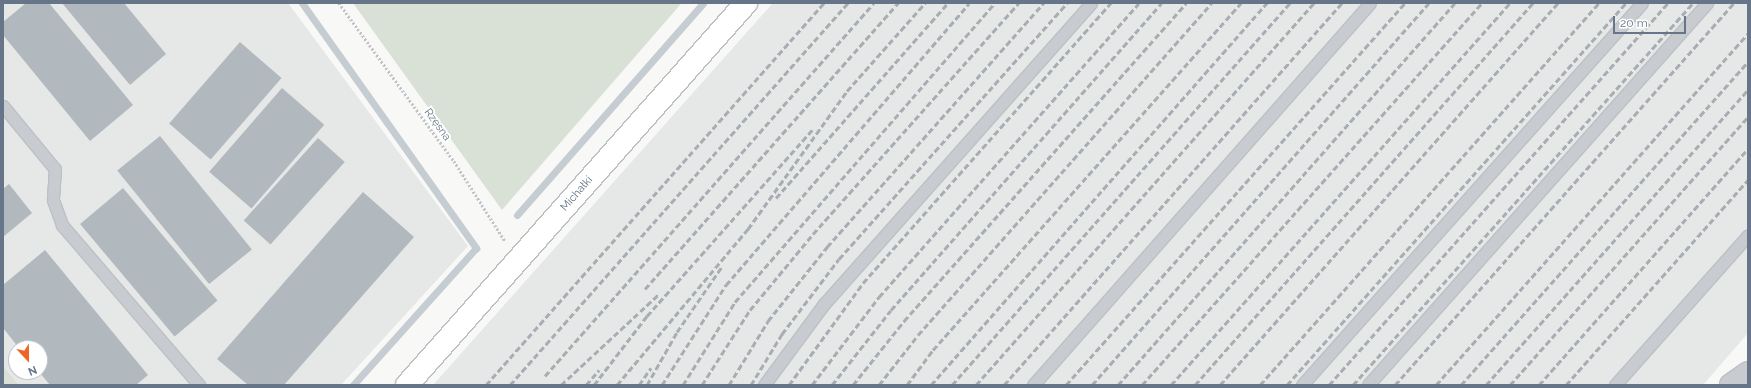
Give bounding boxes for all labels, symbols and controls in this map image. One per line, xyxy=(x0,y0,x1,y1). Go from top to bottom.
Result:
scale bar xyxy=(1615,8,1688,34)
text: 20 m xyxy=(1620,16,1648,30)
street label: Rzęsna xyxy=(421,106,453,144)
street label: Michałki xyxy=(558,174,596,214)
north arrow xyxy=(8,340,48,380)
text: N xyxy=(26,363,39,378)

